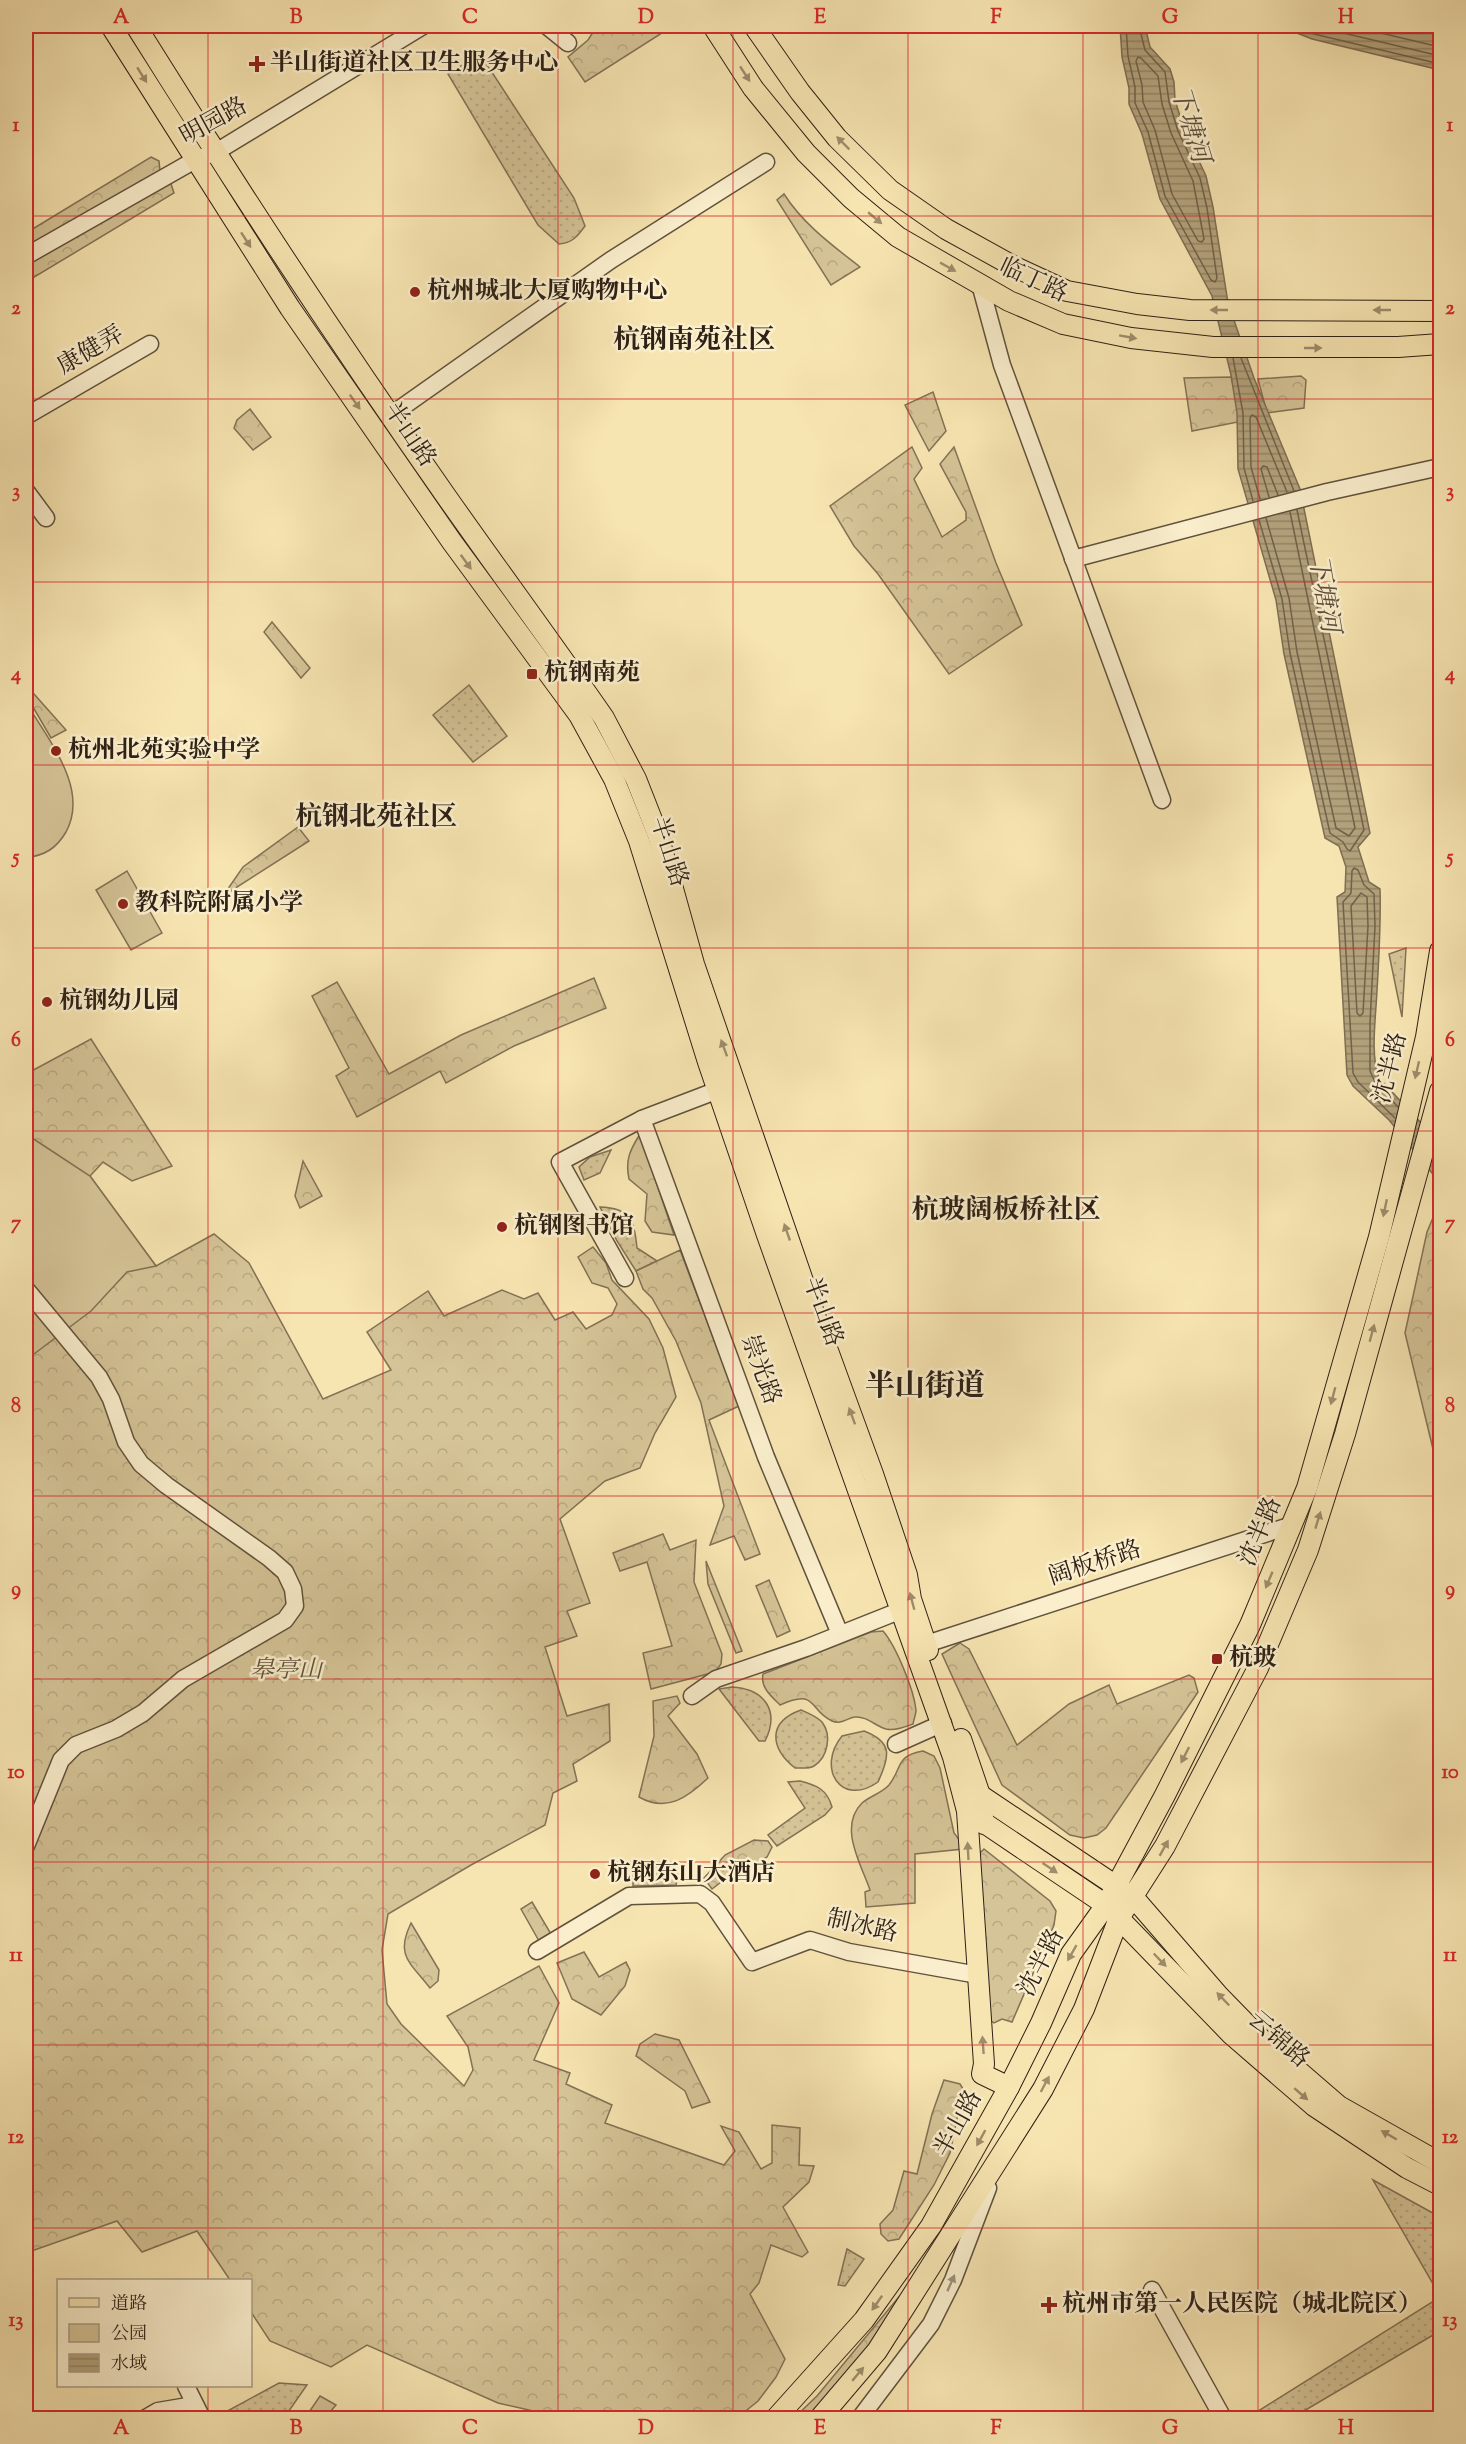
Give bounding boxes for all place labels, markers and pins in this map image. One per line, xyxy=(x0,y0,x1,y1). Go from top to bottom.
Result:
place label: 半山街道社区卫生服务中心 xyxy=(270,47,558,81)
marker: 半山街道社区卫生服务中心 xyxy=(248,55,266,73)
place label: 杭州城北大厦购物中心 xyxy=(427,275,667,309)
marker: 杭州城北大厦购物中心 xyxy=(408,285,422,299)
place label: 杭钢南苑 xyxy=(544,657,640,691)
marker: 杭钢南苑 xyxy=(525,667,539,681)
place label: 杭州北苑实验中学 xyxy=(68,734,260,768)
marker: 杭州北苑实验中学 xyxy=(49,744,63,758)
place label: 教科院附属小学 xyxy=(135,887,303,921)
marker: 教科院附属小学 xyxy=(116,897,130,911)
place label: 杭钢幼儿园 xyxy=(59,985,179,1019)
marker: 杭钢幼儿园 xyxy=(40,995,54,1009)
place label: 杭钢图书馆 xyxy=(514,1210,634,1244)
marker: 杭钢图书馆 xyxy=(495,1220,509,1234)
place label: 杭玻 xyxy=(1229,1642,1277,1676)
marker: 杭玻 xyxy=(1210,1652,1224,1666)
place label: 杭钢东山大酒店 xyxy=(607,1857,775,1891)
marker: 杭钢东山大酒店 xyxy=(588,1867,602,1881)
place label: 杭州市第一人民医院（城北院区） xyxy=(1062,2288,1422,2322)
marker: 杭州市第一人民医院（城北院区） xyxy=(1040,2296,1058,2314)

